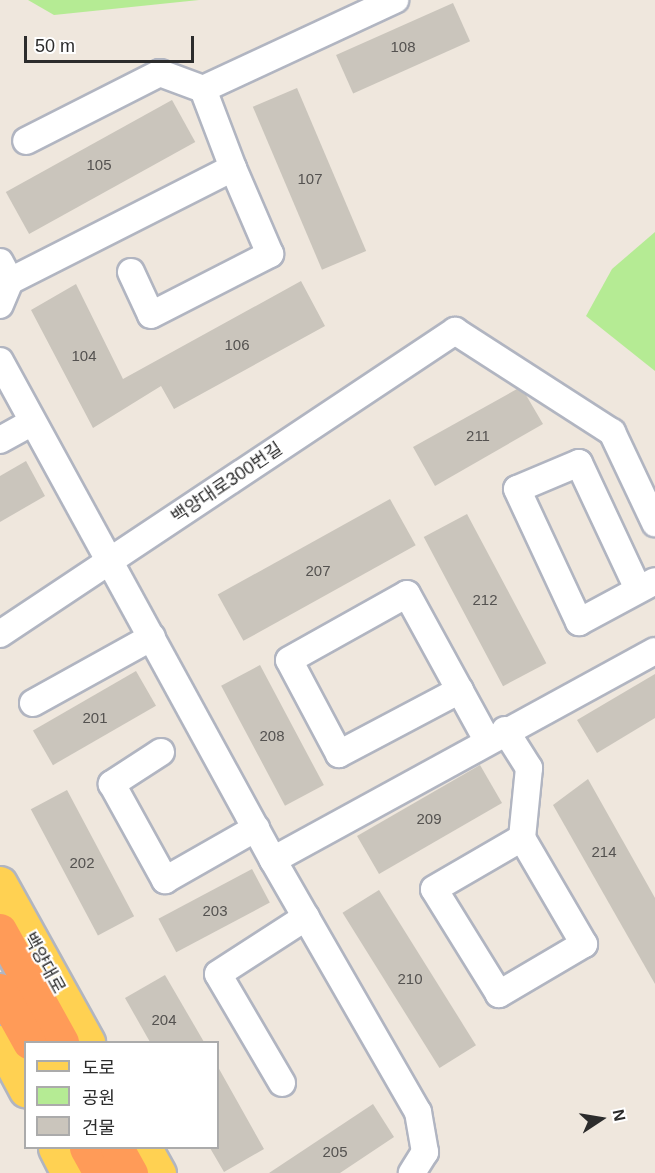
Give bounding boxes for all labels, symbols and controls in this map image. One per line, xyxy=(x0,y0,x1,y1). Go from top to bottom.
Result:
scale bar xyxy=(27,24,196,62)
text: 50 m xyxy=(35,36,75,56)
house number: 108 xyxy=(390,38,416,56)
house number: 105 xyxy=(86,156,112,174)
house number: 107 xyxy=(297,170,323,188)
house number: 106 xyxy=(224,336,250,354)
house number: 104 xyxy=(71,347,97,365)
house number: 211 xyxy=(466,427,490,445)
street label: 백양대로300번길 xyxy=(167,438,287,528)
house number: 207 xyxy=(305,562,331,580)
house number: 212 xyxy=(472,591,498,609)
house number: 201 xyxy=(82,709,108,727)
house number: 208 xyxy=(259,727,285,745)
house number: 209 xyxy=(416,810,442,828)
house number: 214 xyxy=(591,843,617,861)
house number: 202 xyxy=(69,854,95,872)
house number: 203 xyxy=(202,902,228,920)
street label: 백양대로 xyxy=(18,929,70,997)
house number: 210 xyxy=(397,970,423,988)
house number: 204 xyxy=(151,1011,177,1029)
legend xyxy=(24,1041,219,1149)
text: 도로 xyxy=(82,1058,115,1078)
text: 공원 xyxy=(82,1088,115,1108)
north arrow xyxy=(571,1089,631,1149)
text: N xyxy=(610,1108,629,1123)
text: 건물 xyxy=(82,1118,115,1138)
house number: 205 xyxy=(322,1143,348,1161)

